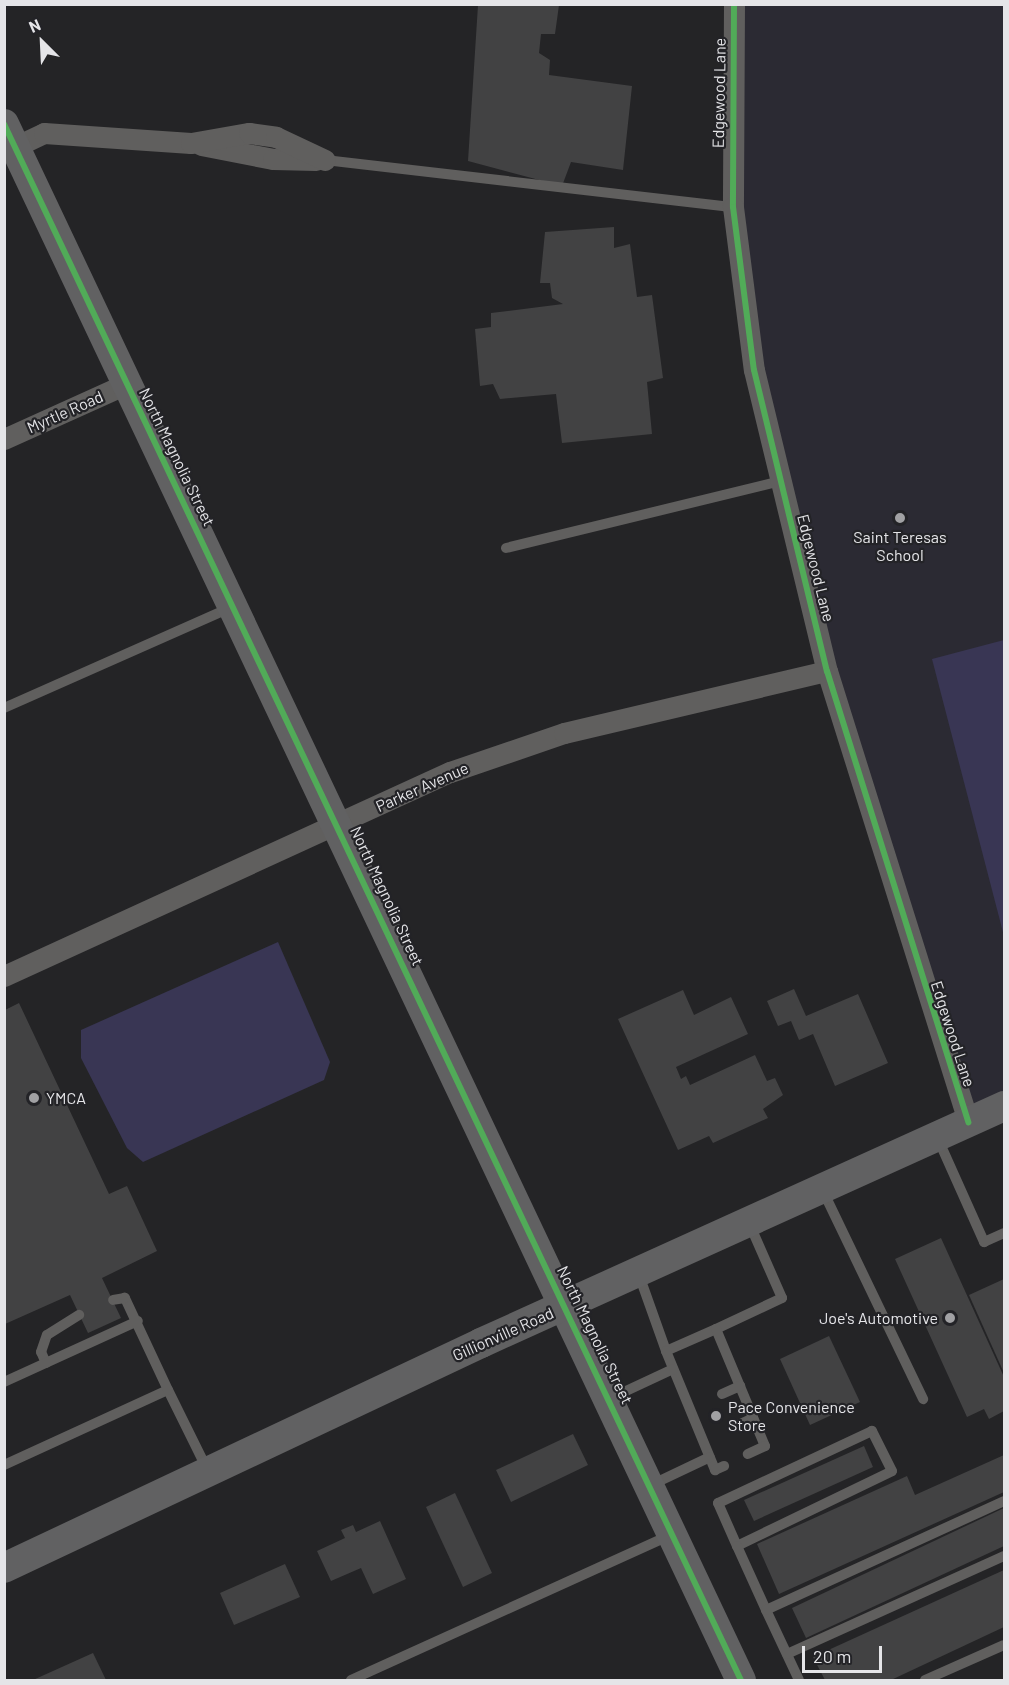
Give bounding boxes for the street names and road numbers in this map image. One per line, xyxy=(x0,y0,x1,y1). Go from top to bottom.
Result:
street label: Edgewood Lane xyxy=(708,38,730,148)
street label: North Magnolia Street xyxy=(135,385,219,529)
street label: Myrtle Road xyxy=(24,387,106,437)
street label: Edgewood Lane xyxy=(793,512,839,624)
street label: Parker Avenue xyxy=(373,758,471,816)
street label: North Magnolia Street xyxy=(346,823,428,969)
street label: Edgewood Lane xyxy=(927,979,979,1089)
street label: North Magnolia Street xyxy=(553,1263,637,1407)
street label: Gillionville Road xyxy=(449,1303,557,1365)

